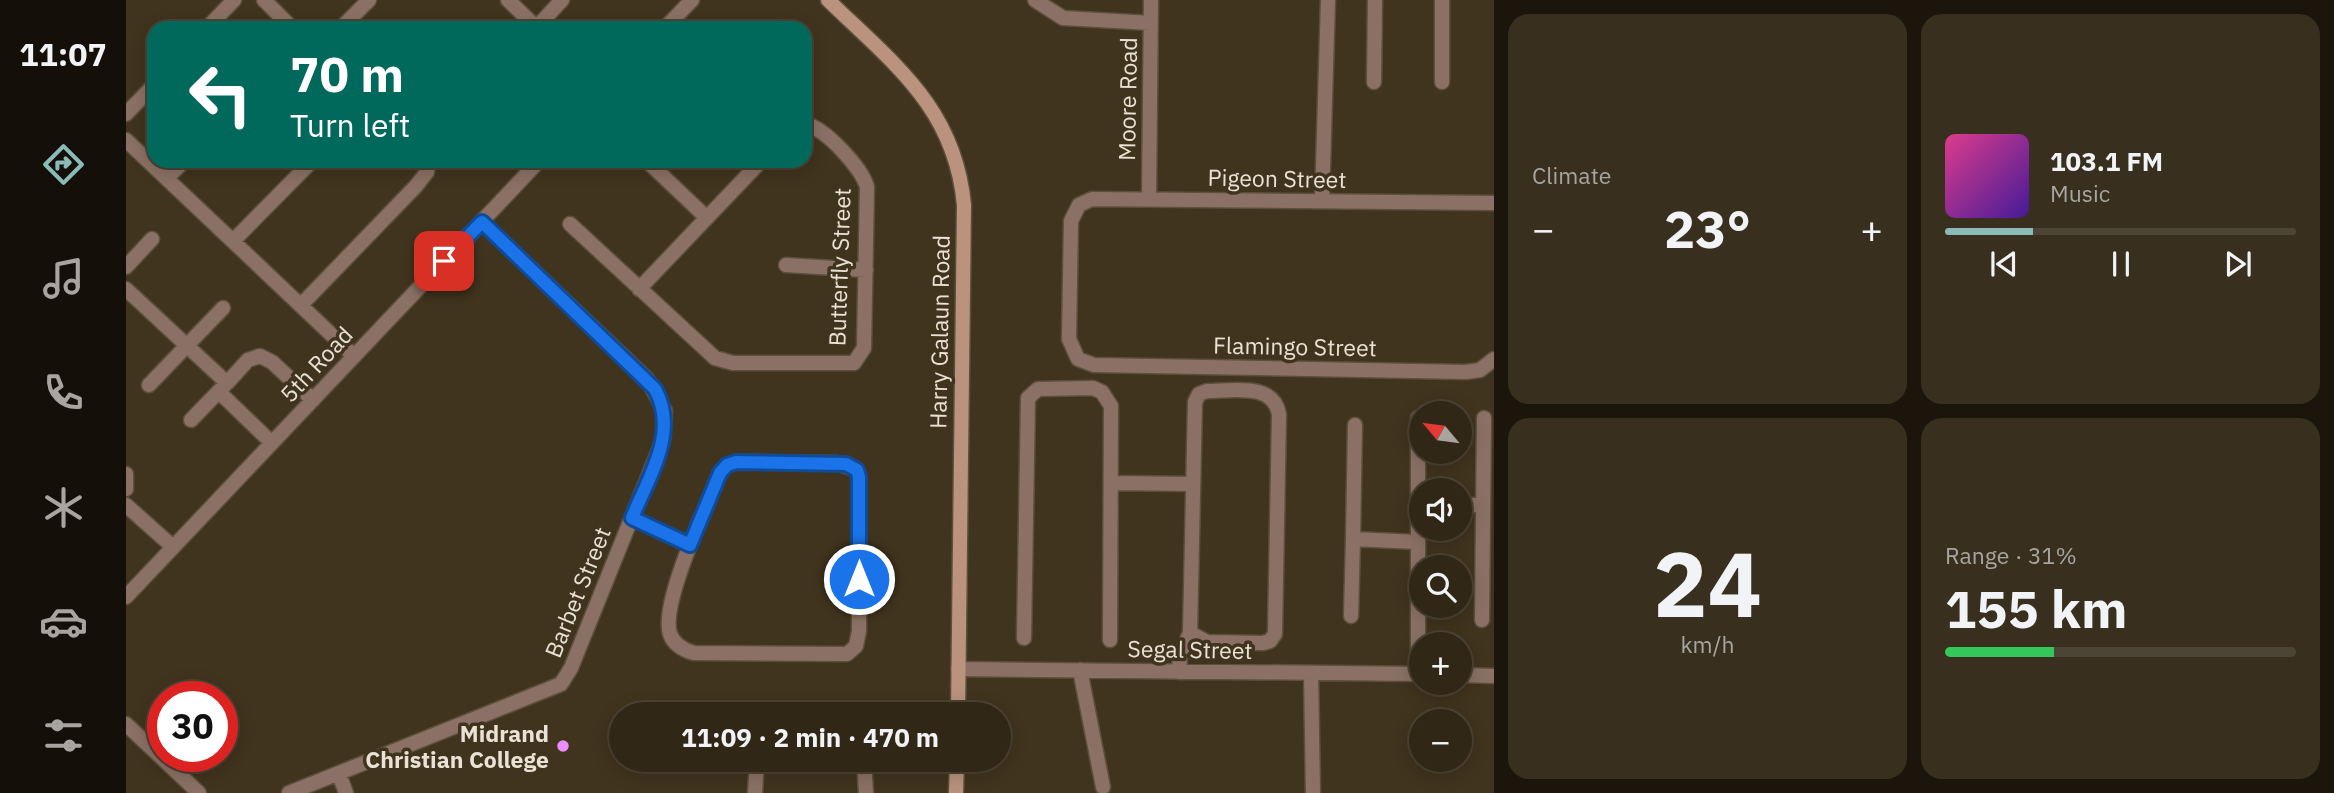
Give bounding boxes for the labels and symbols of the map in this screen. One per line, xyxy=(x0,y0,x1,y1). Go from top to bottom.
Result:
street label: Moore Road xyxy=(1111,37,1143,161)
street label: Pigeon Street xyxy=(1207,162,1347,194)
street label: Butterfly Street xyxy=(821,187,857,347)
pin xyxy=(414,231,474,291)
street label: Harry Galaun Road xyxy=(922,235,956,429)
street label: 5th Road xyxy=(273,320,359,408)
street label: Flamingo Street xyxy=(1213,330,1377,362)
north arrow xyxy=(1409,401,1472,464)
street label: Barbet Street xyxy=(537,522,617,662)
position arrow xyxy=(822,542,896,616)
street label: Segal Street xyxy=(1127,633,1253,665)
speed limit sign: 30 xyxy=(147,681,238,772)
place label: Midrand Christian College xyxy=(365,718,549,774)
marker: Midrand Christian College xyxy=(555,738,571,754)

